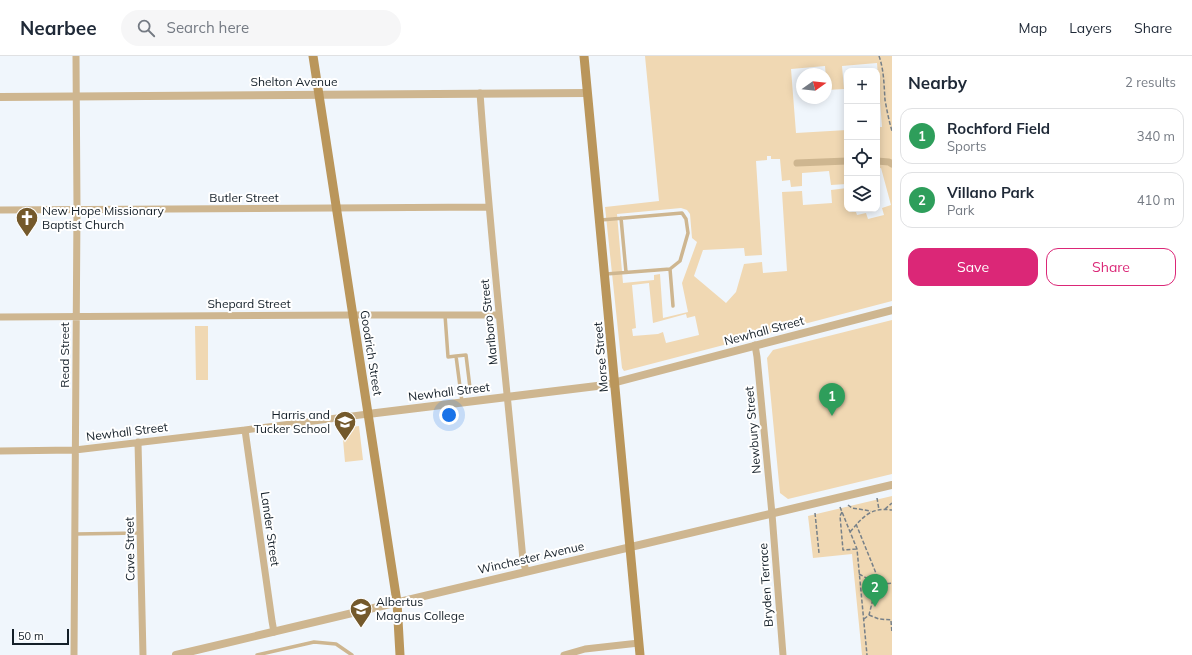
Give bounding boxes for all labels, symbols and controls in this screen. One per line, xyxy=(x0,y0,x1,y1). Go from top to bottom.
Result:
search box xyxy=(121,10,401,46)
text: Nearbee xyxy=(20,16,97,40)
icon: search xyxy=(135,17,157,39)
text: Search here xyxy=(167,18,249,37)
text: Map xyxy=(1018,19,1047,37)
text: Layers xyxy=(1069,19,1112,37)
text: Share xyxy=(1134,19,1172,37)
north arrow xyxy=(796,68,832,104)
map controls xyxy=(844,68,880,212)
button: + xyxy=(844,68,880,104)
text: Nearby xyxy=(908,72,967,93)
street label: Shelton Avenue xyxy=(251,74,337,89)
text: 2 results xyxy=(1125,74,1176,90)
button: − xyxy=(844,104,880,140)
text: Rochford Field xyxy=(947,119,1050,138)
text: 1 xyxy=(918,128,926,144)
text: 340 m xyxy=(1137,128,1175,144)
text: Sports xyxy=(947,138,986,154)
button: locate xyxy=(844,140,880,176)
button: layers xyxy=(844,176,880,212)
text: Villano Park xyxy=(947,183,1034,202)
street label: Butler Street xyxy=(209,190,279,205)
text: 2 xyxy=(918,192,926,208)
text: 410 m xyxy=(1137,192,1175,208)
text: Park xyxy=(947,202,974,218)
place label: New Hope Missionary Baptist Church xyxy=(42,203,165,232)
church icon: New Hope Missionary Baptist Church xyxy=(14,205,40,238)
button: Save xyxy=(908,248,1038,286)
button: Share xyxy=(1046,248,1176,286)
street label: Marlboro Street xyxy=(477,278,500,366)
street label: Shepard Street xyxy=(207,296,291,311)
street label: Goodrich Street xyxy=(357,309,386,397)
street label: Newhall Street xyxy=(722,313,805,348)
street label: Morse Street xyxy=(590,321,611,393)
street label: Read Street xyxy=(57,322,72,388)
street label: Newhall Street xyxy=(407,379,491,404)
pin: 1 xyxy=(819,383,845,416)
street label: Newbury Street xyxy=(741,386,764,474)
your location xyxy=(439,405,459,425)
place label: Harris and Tucker School xyxy=(254,407,330,436)
school or university icon: Harris and Tucker School xyxy=(332,409,358,442)
street label: Newhall Street xyxy=(85,419,169,444)
street label: Lander Street xyxy=(258,491,283,567)
street label: Cave Street xyxy=(121,517,138,581)
street label: Winchester Avenue xyxy=(476,538,585,577)
street label: Bryden Terrace xyxy=(755,543,776,628)
pin: 2 xyxy=(862,574,888,607)
place label: Albertus Magnus College xyxy=(376,594,464,623)
school or university icon: Albertus Magnus College xyxy=(348,596,374,629)
scale bar xyxy=(12,627,69,646)
text: 50 m xyxy=(18,629,44,643)

